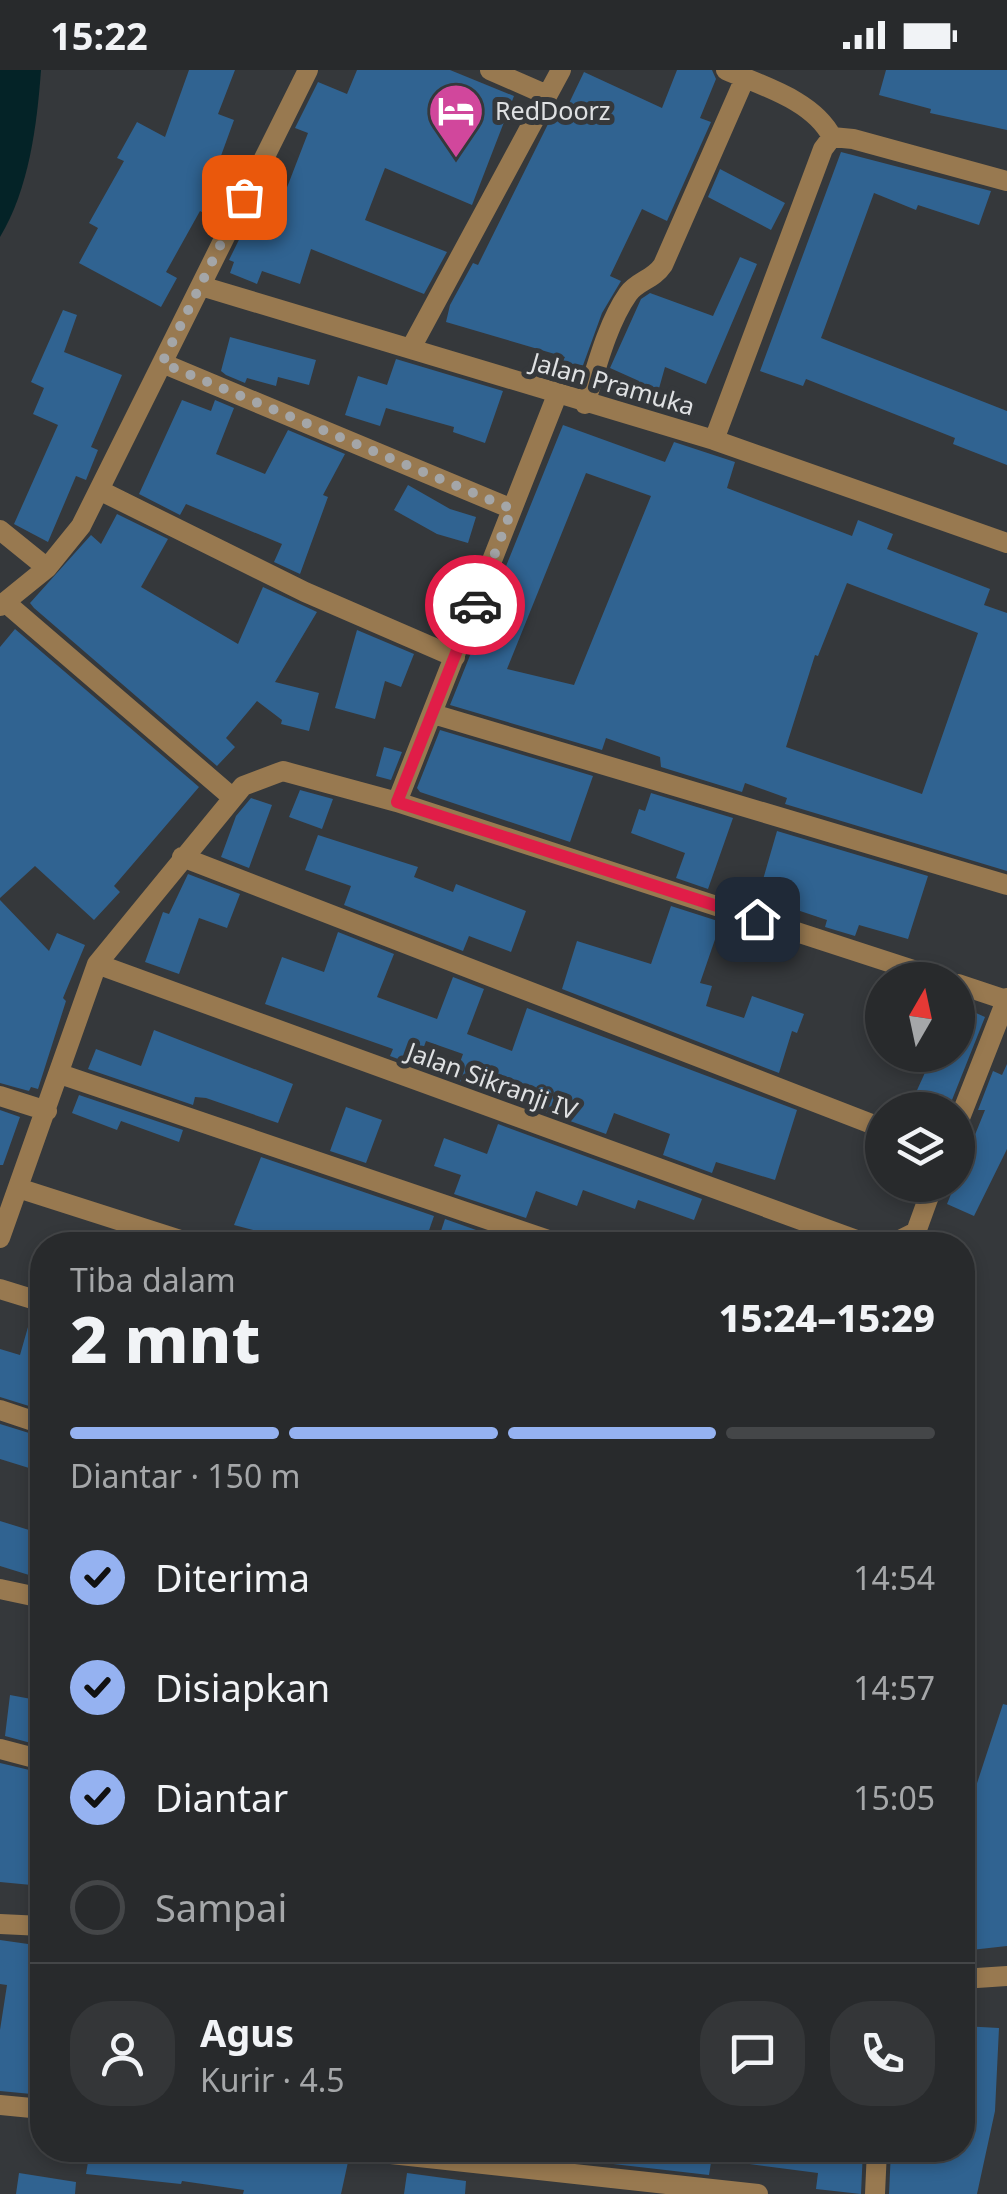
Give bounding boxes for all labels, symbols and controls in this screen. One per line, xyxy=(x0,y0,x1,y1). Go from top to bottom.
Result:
text: 15:22 xyxy=(50,9,148,61)
hotel icon: RedDoorz xyxy=(426,81,486,160)
place label: RedDoorz xyxy=(495,93,611,127)
pin xyxy=(202,155,287,240)
icon: bag xyxy=(217,170,272,225)
street label: Jalan Pramuka xyxy=(526,343,699,423)
courier xyxy=(425,555,525,655)
icon: car xyxy=(448,578,503,633)
pin xyxy=(715,877,800,962)
icon: home xyxy=(730,892,785,947)
north arrow xyxy=(865,962,975,1072)
map controls xyxy=(865,962,975,1202)
street label: Jalan Sikranji IV xyxy=(401,1033,582,1127)
button: layers xyxy=(865,1092,975,1202)
text: Tiba dalam xyxy=(70,1258,236,1301)
text: 15:24–15:29 xyxy=(719,1291,935,1343)
text: 2 mnt xyxy=(70,1294,260,1382)
text: Diantar · 150 m xyxy=(70,1454,300,1497)
icon: check xyxy=(70,1550,125,1605)
text: Diterima xyxy=(155,1551,310,1603)
text: 14:54 xyxy=(853,1556,935,1599)
icon: check xyxy=(70,1660,125,1715)
text: Disiapkan xyxy=(155,1661,330,1713)
text: 14:57 xyxy=(853,1666,935,1709)
icon: check xyxy=(70,1770,125,1825)
text: Diantar xyxy=(155,1771,288,1823)
text: 15:05 xyxy=(853,1776,935,1819)
text: Sampai xyxy=(155,1881,287,1933)
button: person xyxy=(70,2001,175,2106)
button: chat xyxy=(700,2001,805,2106)
button: phone xyxy=(830,2001,935,2106)
text: Agus xyxy=(200,2006,294,2058)
text: Kurir · 4.5 xyxy=(200,2058,345,2101)

